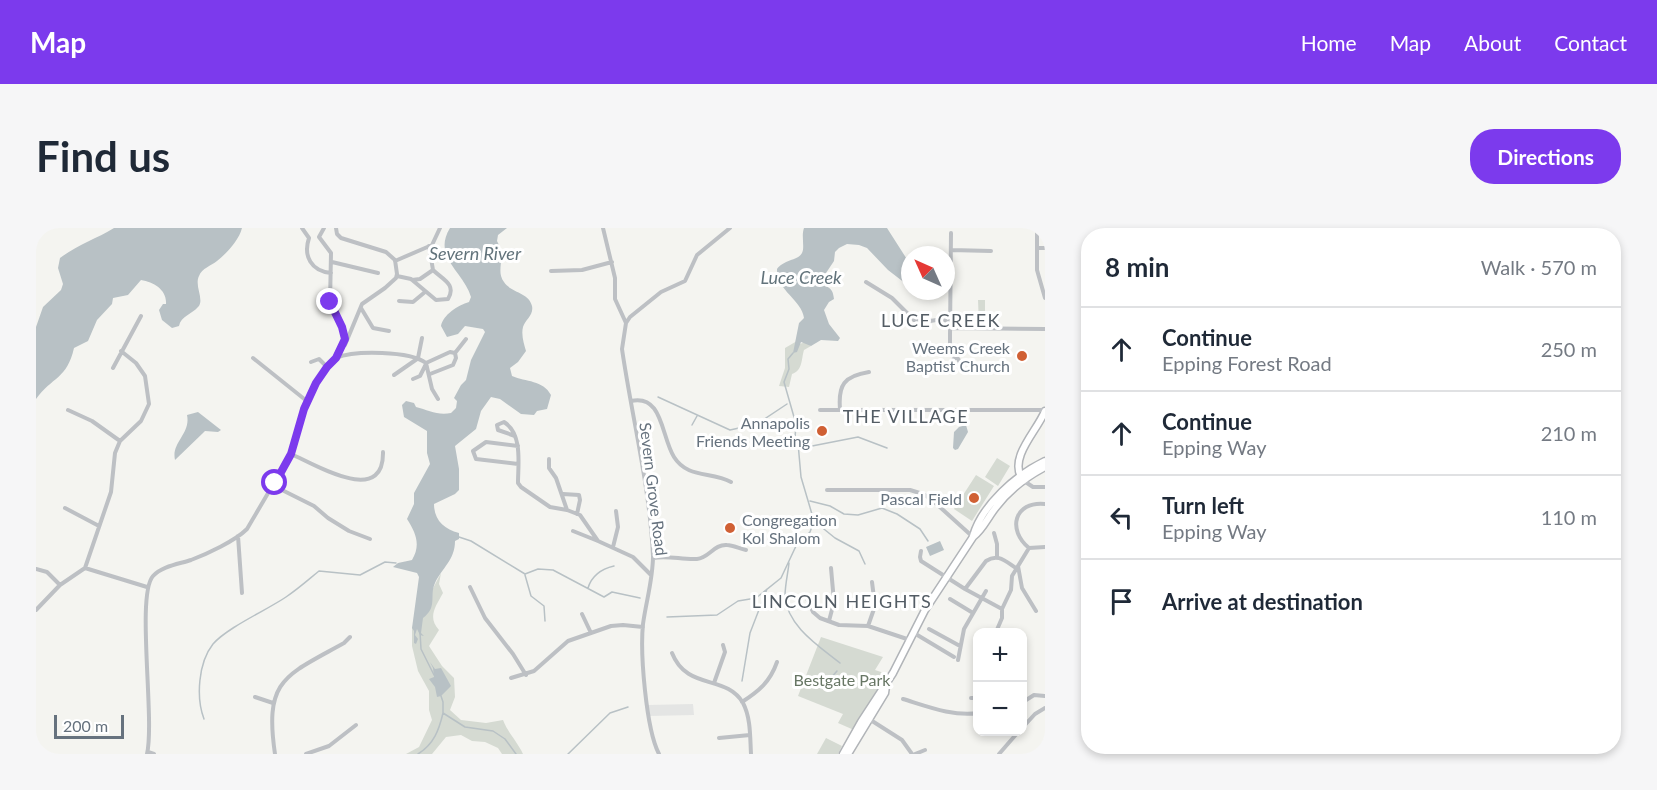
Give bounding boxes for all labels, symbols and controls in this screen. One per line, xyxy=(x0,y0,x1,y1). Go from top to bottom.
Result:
text: Map xyxy=(30,25,86,59)
text: Home xyxy=(1301,30,1357,55)
text: Map xyxy=(1390,30,1431,55)
text: About xyxy=(1464,30,1521,55)
text: Contact xyxy=(1554,30,1627,55)
button: Directions xyxy=(1470,129,1621,184)
text: Find us xyxy=(36,131,170,181)
water label: Severn River xyxy=(429,242,522,264)
north arrow xyxy=(901,246,955,300)
text: 8 min xyxy=(1105,251,1169,283)
text: Walk · 570 m xyxy=(1481,255,1597,279)
water label: Luce Creek xyxy=(760,266,842,288)
route end xyxy=(316,288,342,314)
district label: LUCE CREEK xyxy=(881,309,1001,331)
text: Continue xyxy=(1162,324,1252,351)
icon: ahead xyxy=(1105,333,1138,366)
text: 250 m xyxy=(1541,337,1597,361)
place label: Weems Creek Baptist Church xyxy=(906,338,1011,375)
marker: Weems Creek Baptist Church xyxy=(1015,349,1029,363)
text: Epping Forest Road xyxy=(1162,351,1332,375)
district label: THE VILLAGE xyxy=(843,405,969,427)
text: Continue xyxy=(1162,408,1252,435)
place label: Annapolis Friends Meeting xyxy=(696,413,810,450)
icon: ahead xyxy=(1105,417,1138,450)
street label: Severn Grove Road xyxy=(636,421,672,557)
text: 210 m xyxy=(1541,421,1597,445)
marker: Annapolis Friends Meeting xyxy=(815,424,829,438)
text: Epping Way xyxy=(1162,435,1267,459)
route start xyxy=(261,469,287,495)
place label: Pascal Field xyxy=(880,489,962,508)
marker: Pascal Field xyxy=(967,491,981,505)
text: Turn left xyxy=(1162,492,1244,519)
icon: left xyxy=(1105,501,1138,534)
text: 110 m xyxy=(1541,505,1597,529)
place label: Congregation Kol Shalom xyxy=(742,510,837,547)
text: Epping Way xyxy=(1162,519,1267,543)
marker: Congregation Kol Shalom xyxy=(723,521,737,535)
icon: arrive xyxy=(1105,585,1138,618)
text: Arrive at destination xyxy=(1162,588,1363,615)
district label: LINCOLN HEIGHTS xyxy=(752,590,932,612)
map controls xyxy=(973,628,1027,736)
button: + xyxy=(973,628,1027,682)
park label: Bestgate Park xyxy=(794,670,891,689)
button: − xyxy=(973,682,1027,736)
scale bar xyxy=(54,712,124,739)
text: 200 m xyxy=(63,716,108,735)

